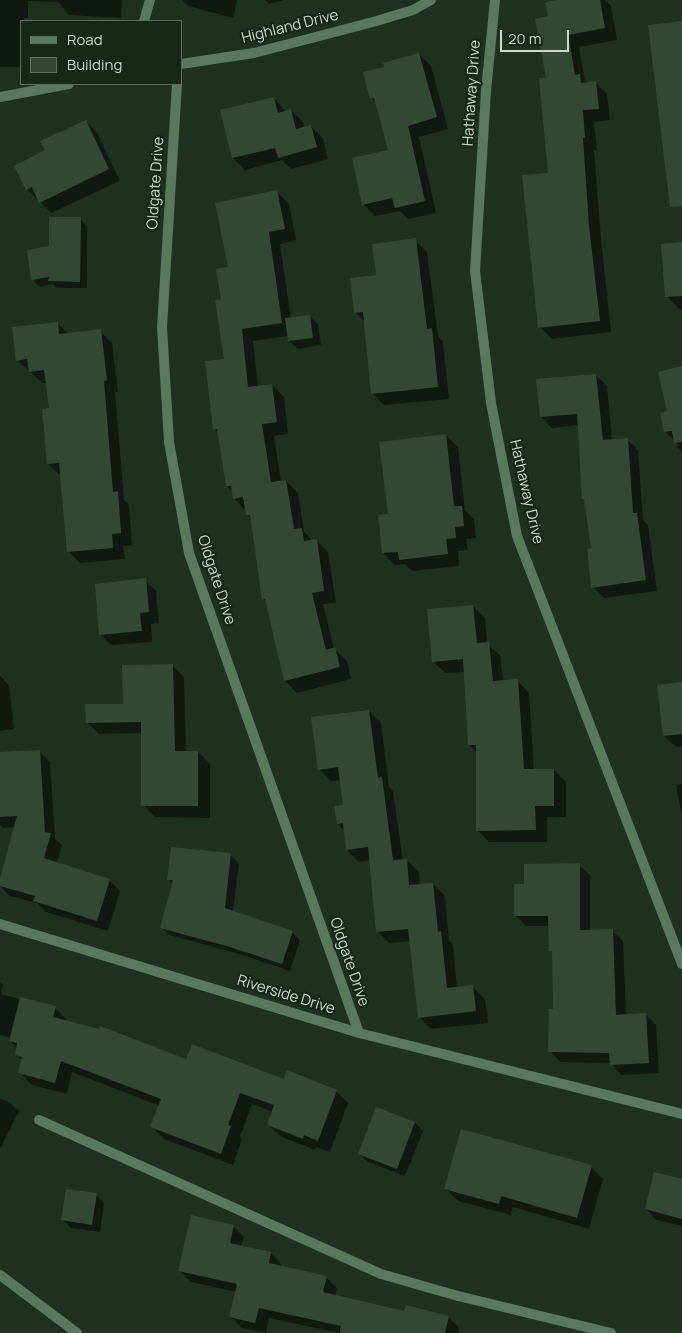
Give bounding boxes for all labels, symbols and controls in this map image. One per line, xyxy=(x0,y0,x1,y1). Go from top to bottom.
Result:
street label: Highland Drive xyxy=(240,6,340,48)
legend xyxy=(20,20,182,85)
scale bar xyxy=(502,20,571,52)
text: 20 m xyxy=(508,28,541,49)
text: Road xyxy=(67,29,103,50)
street label: Hathaway Drive xyxy=(459,39,485,147)
text: Building xyxy=(67,54,122,75)
street label: Oldgate Drive xyxy=(144,136,168,230)
street label: Hathaway Drive xyxy=(505,438,547,546)
street label: Oldgate Drive xyxy=(193,533,239,627)
street label: Oldgate Drive xyxy=(325,915,373,1009)
street label: Riverside Drive xyxy=(235,972,337,1018)

